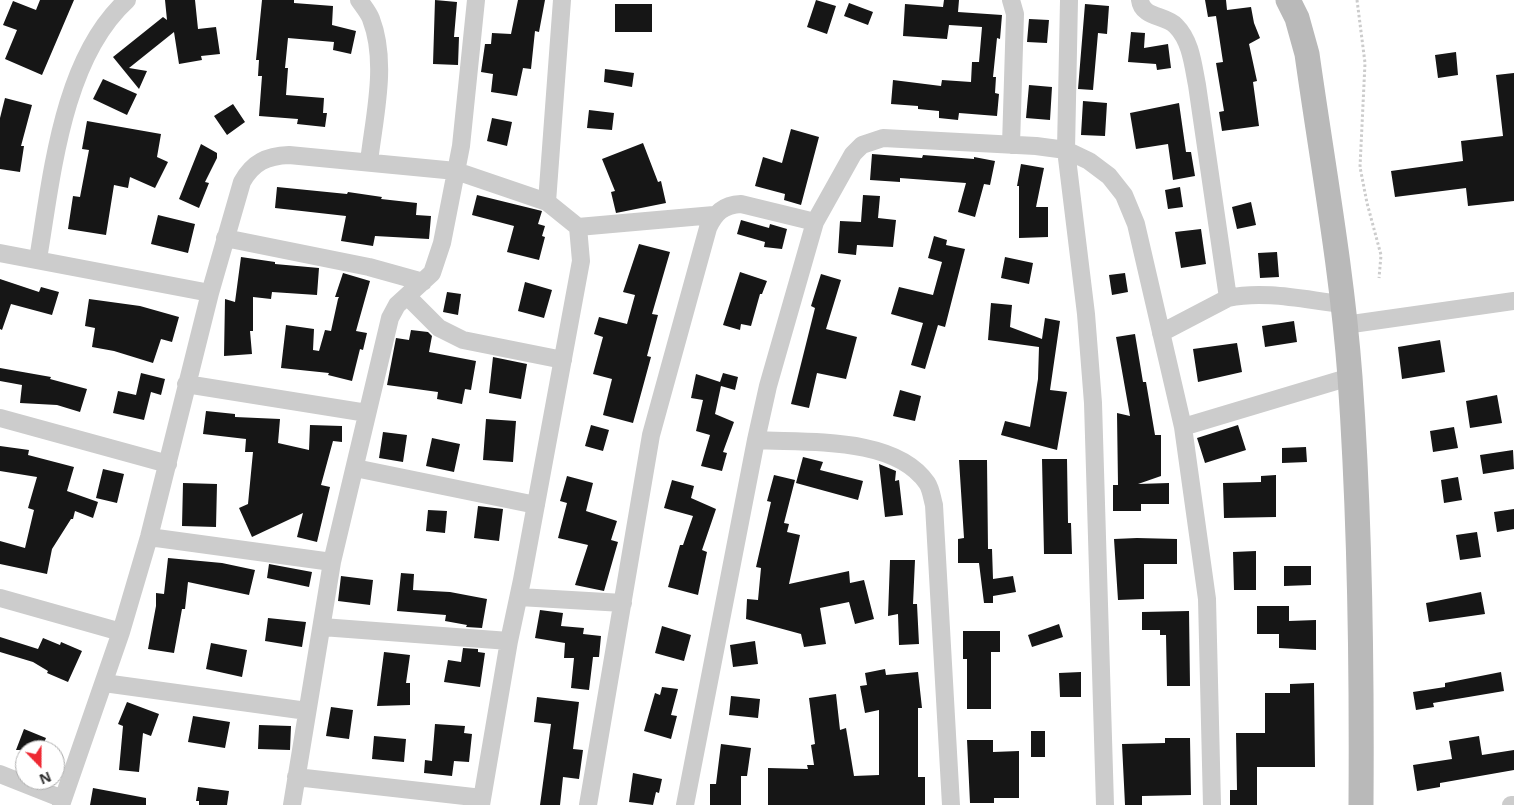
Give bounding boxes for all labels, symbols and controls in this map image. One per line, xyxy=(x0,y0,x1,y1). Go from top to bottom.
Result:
north arrow xyxy=(15,740,65,790)
text: N xyxy=(37,767,54,789)

